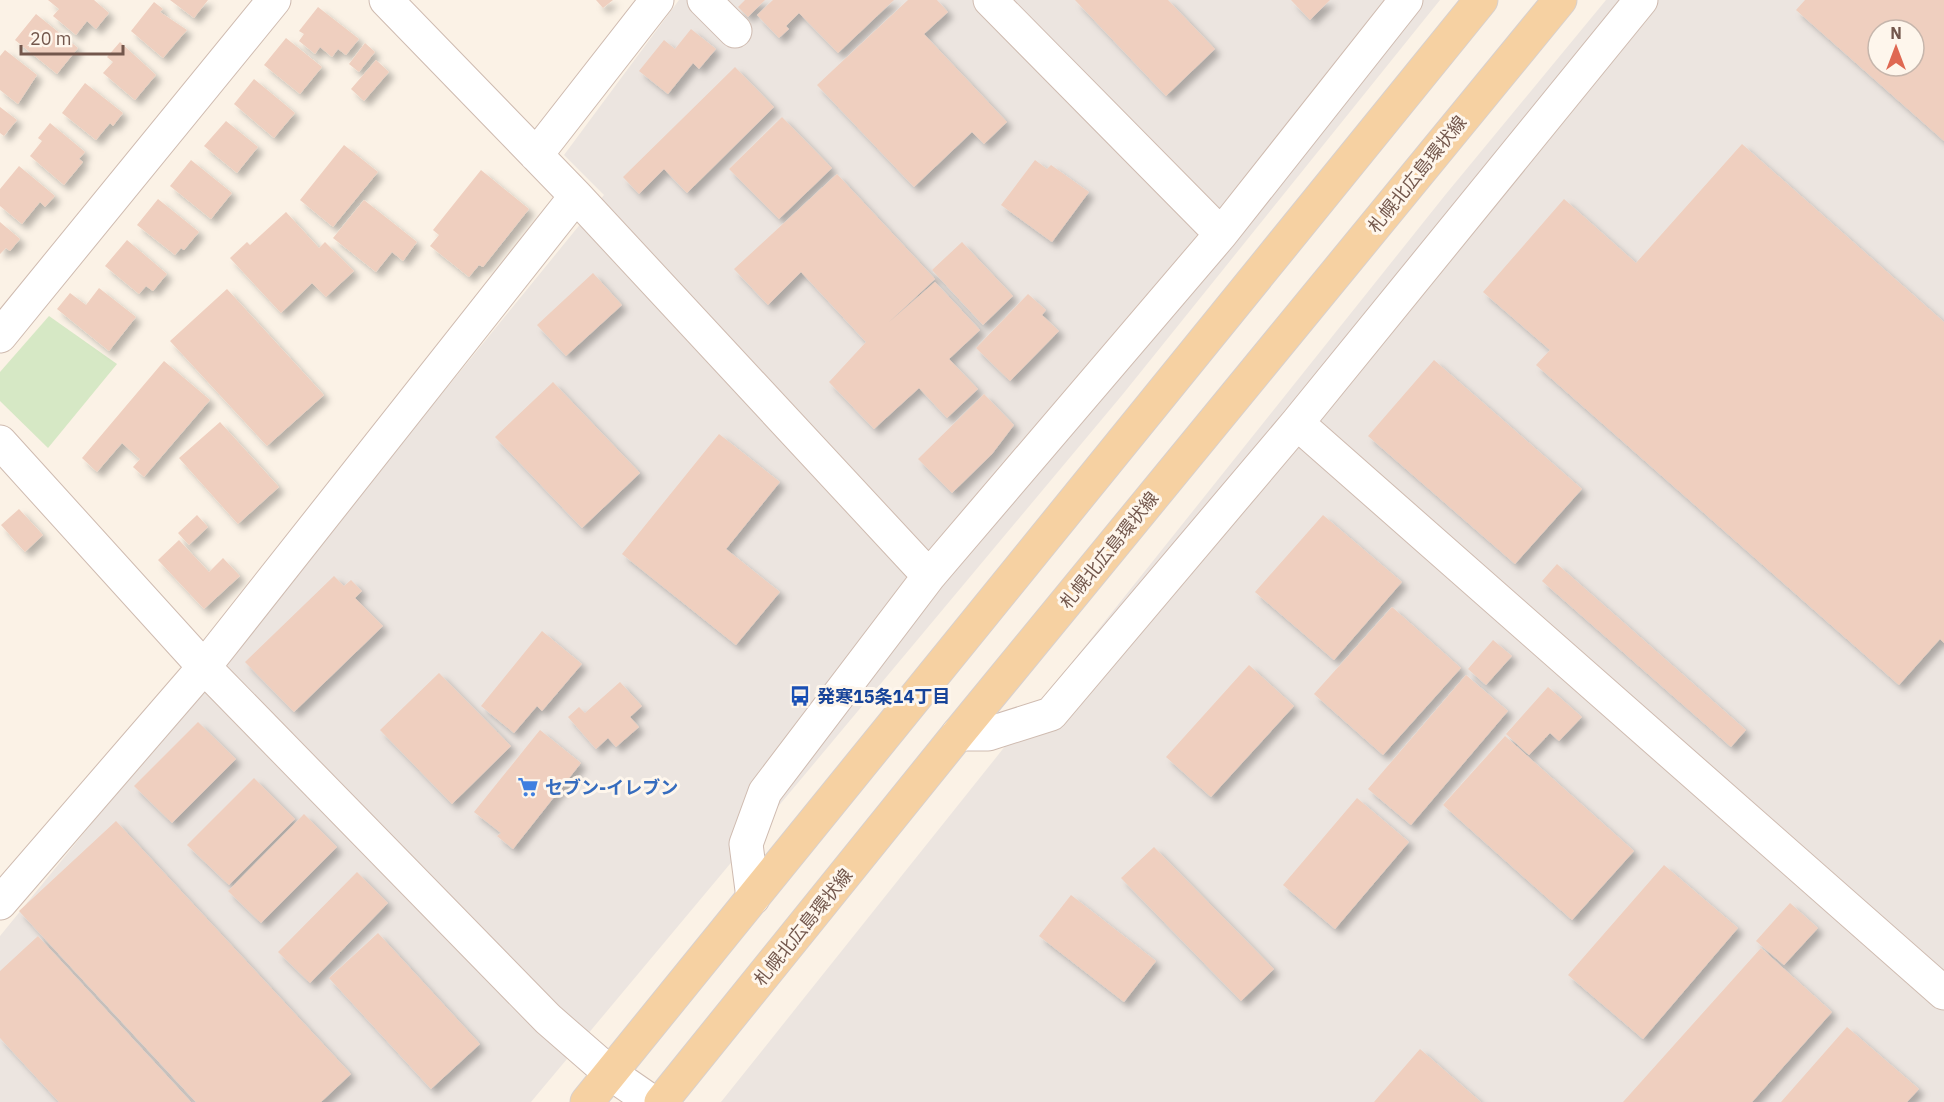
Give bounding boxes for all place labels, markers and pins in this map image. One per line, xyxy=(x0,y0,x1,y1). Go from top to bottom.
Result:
bus stop icon: 発寒15条14丁目 xyxy=(788,684,812,708)
place label: 発寒15条14丁目 xyxy=(817,685,950,708)
supermarket icon: セブン-イレブン xyxy=(516,775,540,799)
place label: セブン-イレブン xyxy=(545,776,678,799)

